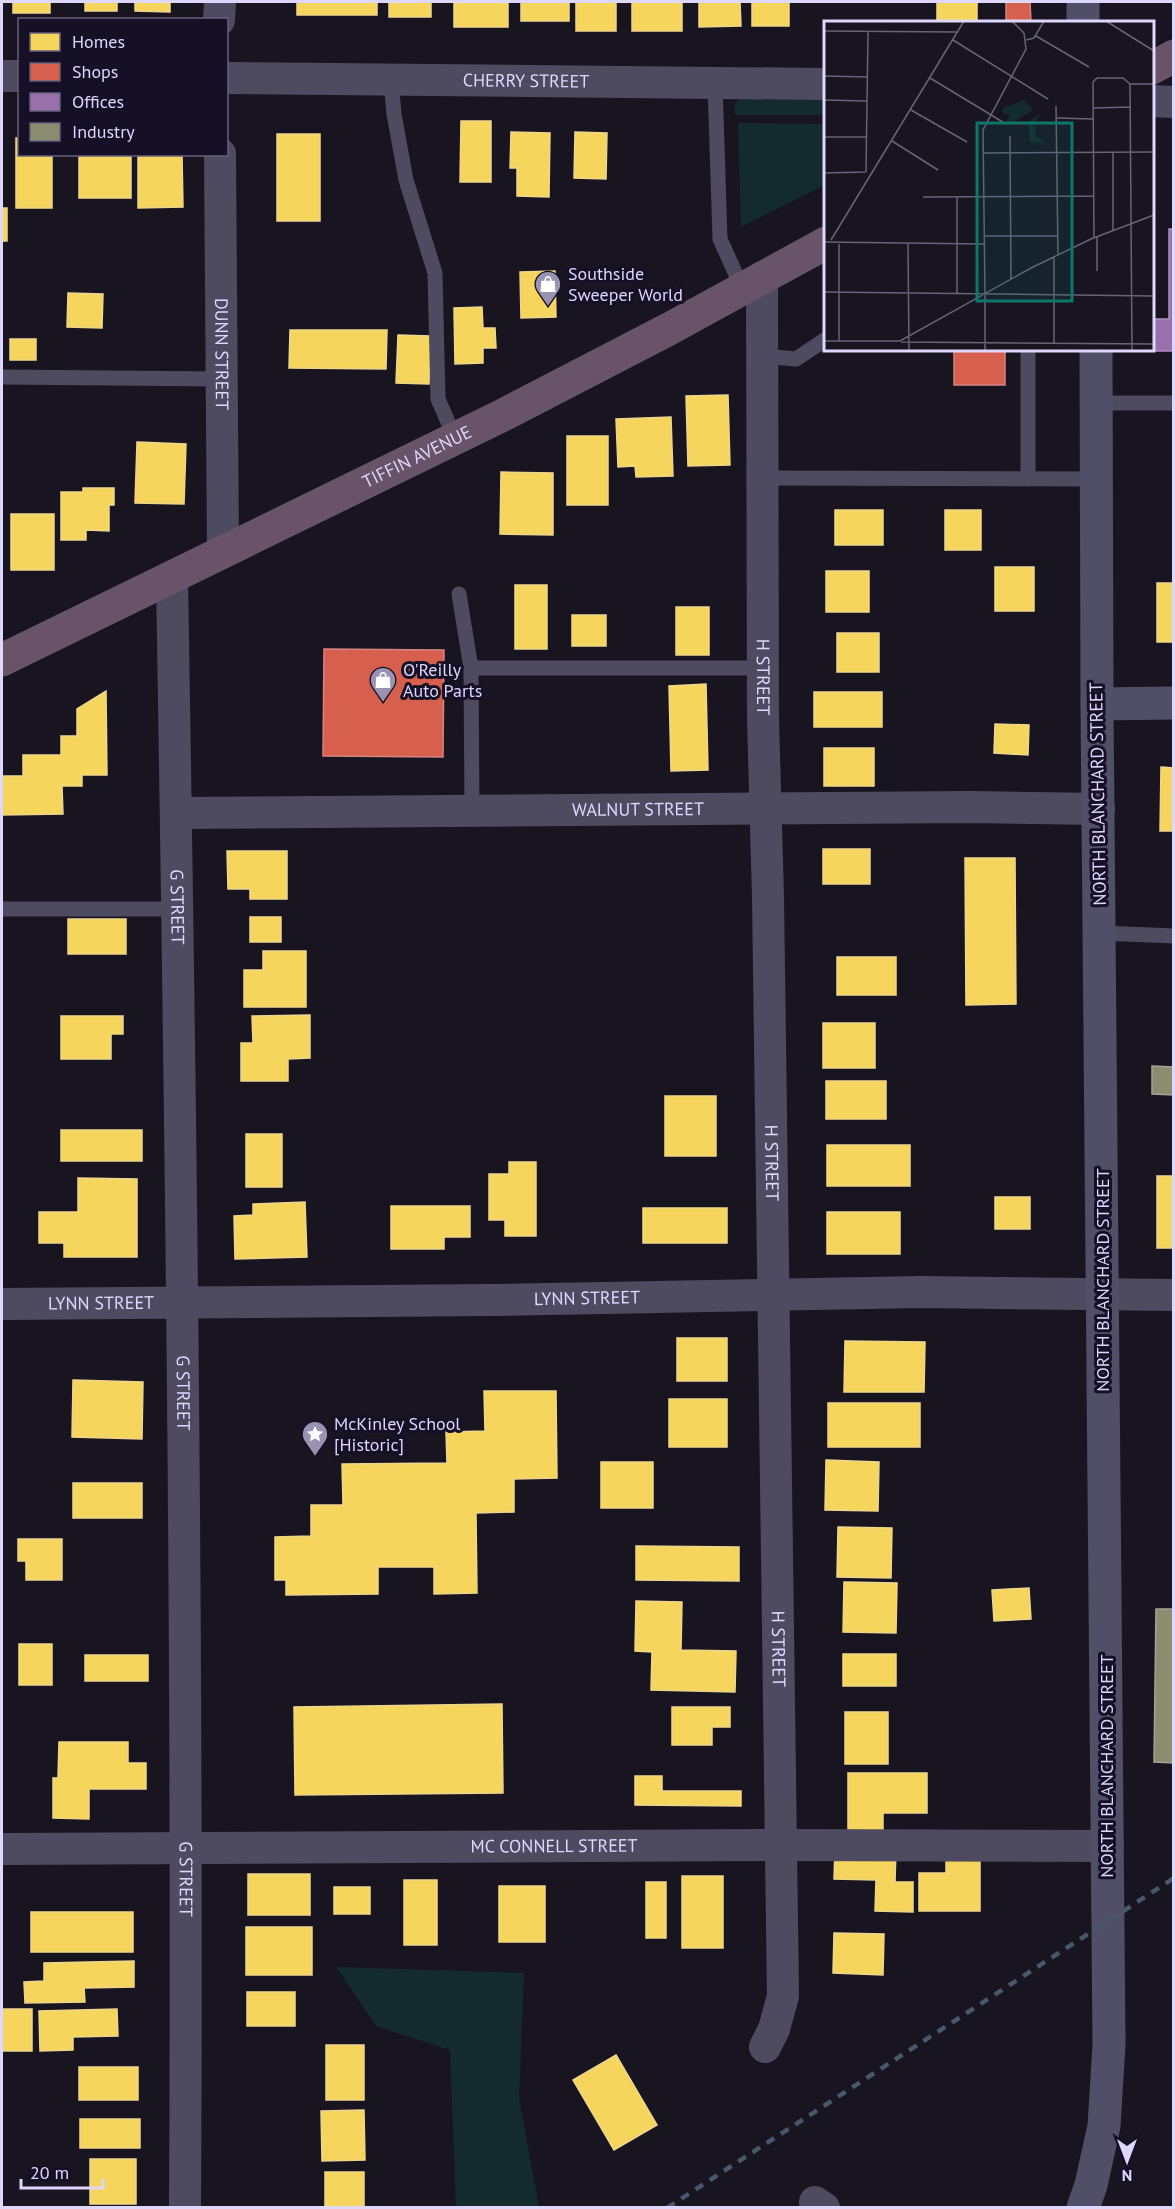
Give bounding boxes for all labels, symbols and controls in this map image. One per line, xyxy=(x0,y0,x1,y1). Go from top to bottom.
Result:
legend xyxy=(18,18,228,156)
inset map xyxy=(824,21,1154,351)
text: Homes xyxy=(72,30,125,53)
text: Shops xyxy=(72,60,118,83)
street label: CHERRY STREET xyxy=(463,68,589,93)
text: Offices xyxy=(72,90,124,113)
text: Industry xyxy=(72,120,135,143)
place label: Southside Sweeper World xyxy=(568,262,683,306)
shop icon: Southside Sweeper World xyxy=(533,269,563,307)
street label: DUNN STREET xyxy=(210,298,234,410)
street label: TIFFIN AVENUE xyxy=(358,420,475,493)
street label: H STREET xyxy=(752,639,775,715)
place label: O'Reilly Auto Parts xyxy=(403,658,482,702)
shop icon: O'Reilly Auto Parts xyxy=(368,665,398,703)
street label: NORTH BLANCHARD STREET xyxy=(1084,682,1111,906)
street label: WALNUT STREET xyxy=(572,797,704,821)
street label: G STREET xyxy=(166,869,190,945)
street label: H STREET xyxy=(760,1124,784,1201)
street label: NORTH BLANCHARD STREET xyxy=(1091,1168,1114,1392)
street label: LYNN STREET xyxy=(534,1285,640,1310)
street label: LYNN STREET xyxy=(48,1291,154,1315)
street label: G STREET xyxy=(172,1355,195,1431)
place label: McKinley School [Historic] xyxy=(334,1412,461,1456)
place icon: McKinley School [Historic] xyxy=(300,1419,330,1457)
street label: H STREET xyxy=(767,1610,791,1687)
street label: NORTH BLANCHARD STREET xyxy=(1095,1654,1118,1878)
street label: MC CONNELL STREET xyxy=(470,1834,638,1858)
street label: G STREET xyxy=(175,1841,198,1917)
north arrow xyxy=(1097,2131,1157,2191)
scale bar xyxy=(21,2152,104,2190)
text: 20 m xyxy=(30,2161,69,2184)
text: N xyxy=(1122,2166,1132,2186)

